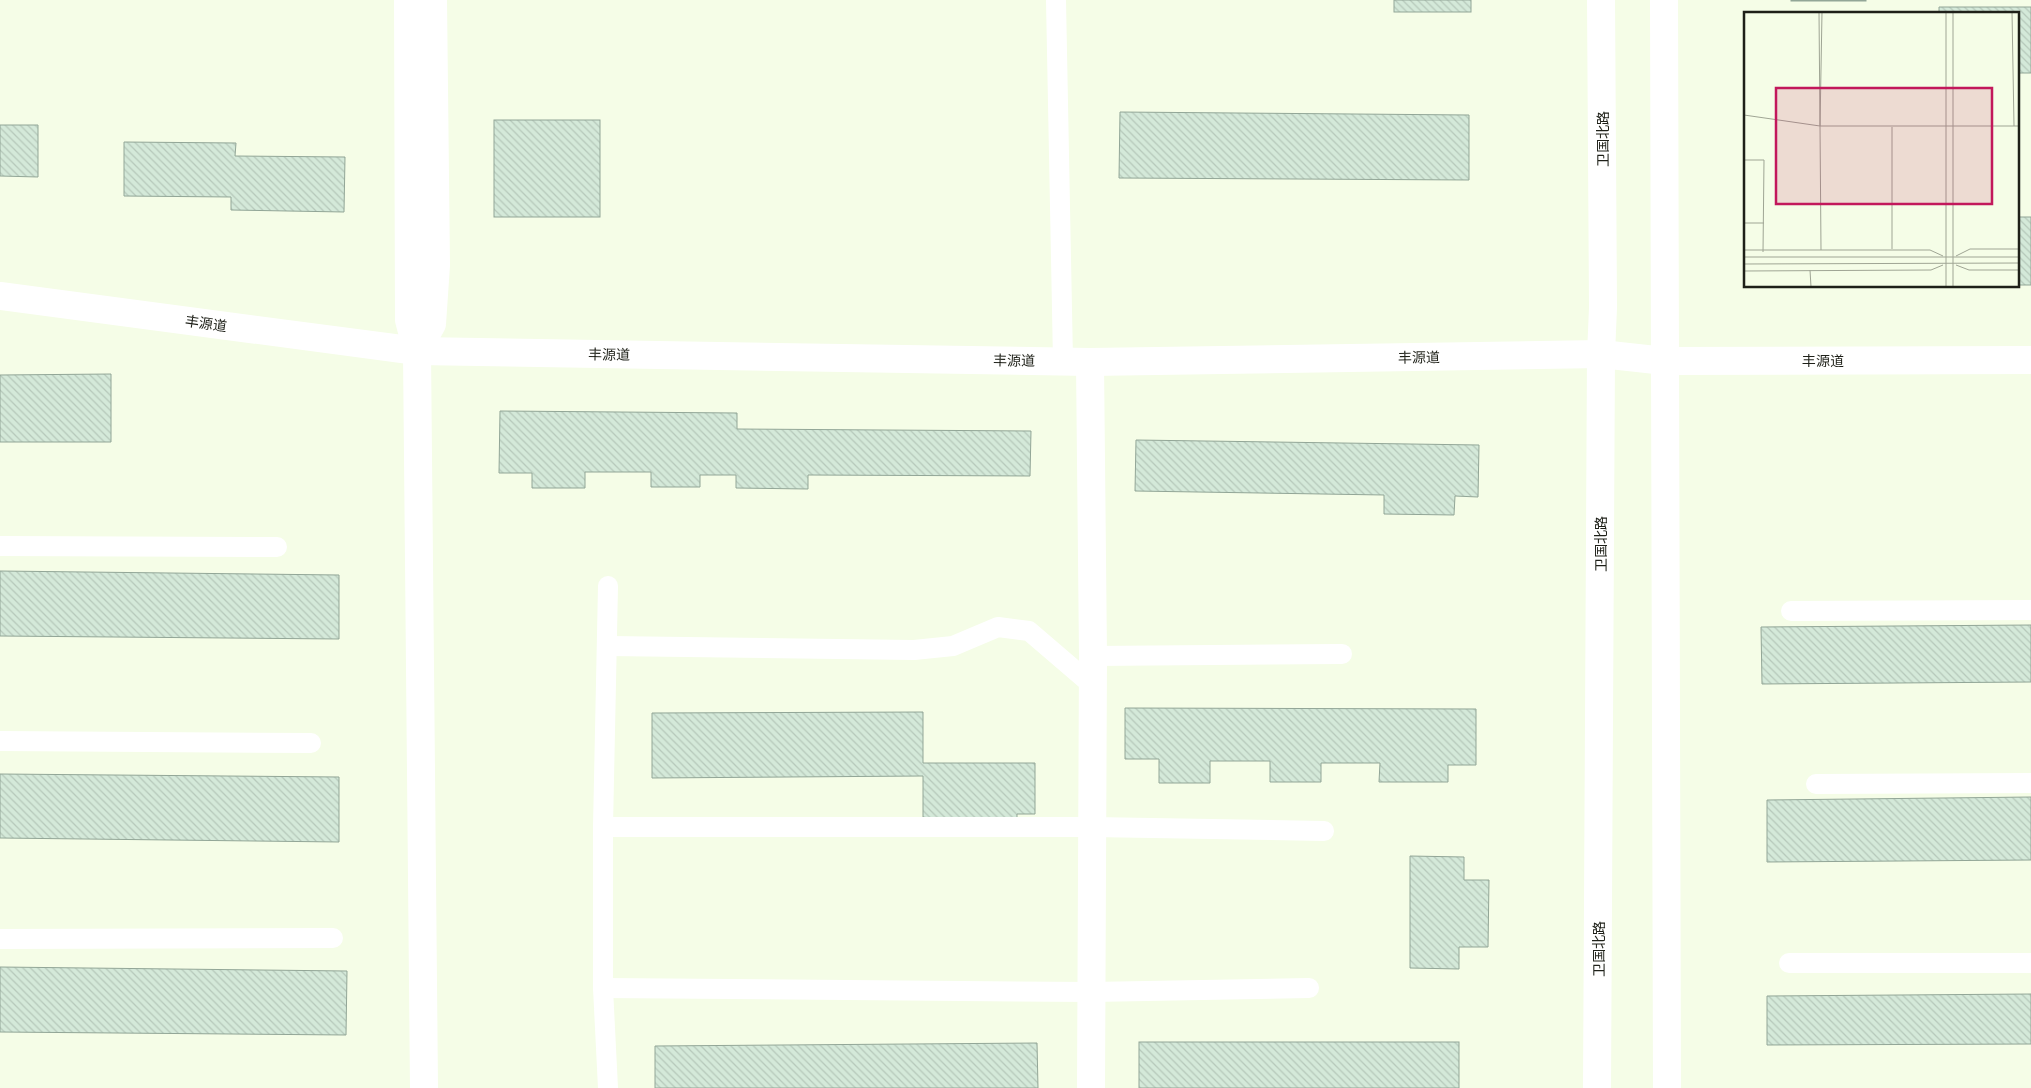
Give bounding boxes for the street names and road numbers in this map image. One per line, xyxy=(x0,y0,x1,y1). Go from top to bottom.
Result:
street label: 卫国北路 xyxy=(1593,111,1612,167)
street label: 丰源道 xyxy=(184,311,228,335)
street label: 丰源道 xyxy=(588,344,630,364)
street label: 丰源道 xyxy=(1398,347,1440,367)
street label: 丰源道 xyxy=(993,350,1035,370)
street label: 丰源道 xyxy=(1802,351,1844,370)
street label: 卫国北路 xyxy=(1591,516,1610,572)
street label: 卫国北路 xyxy=(1589,921,1608,977)

